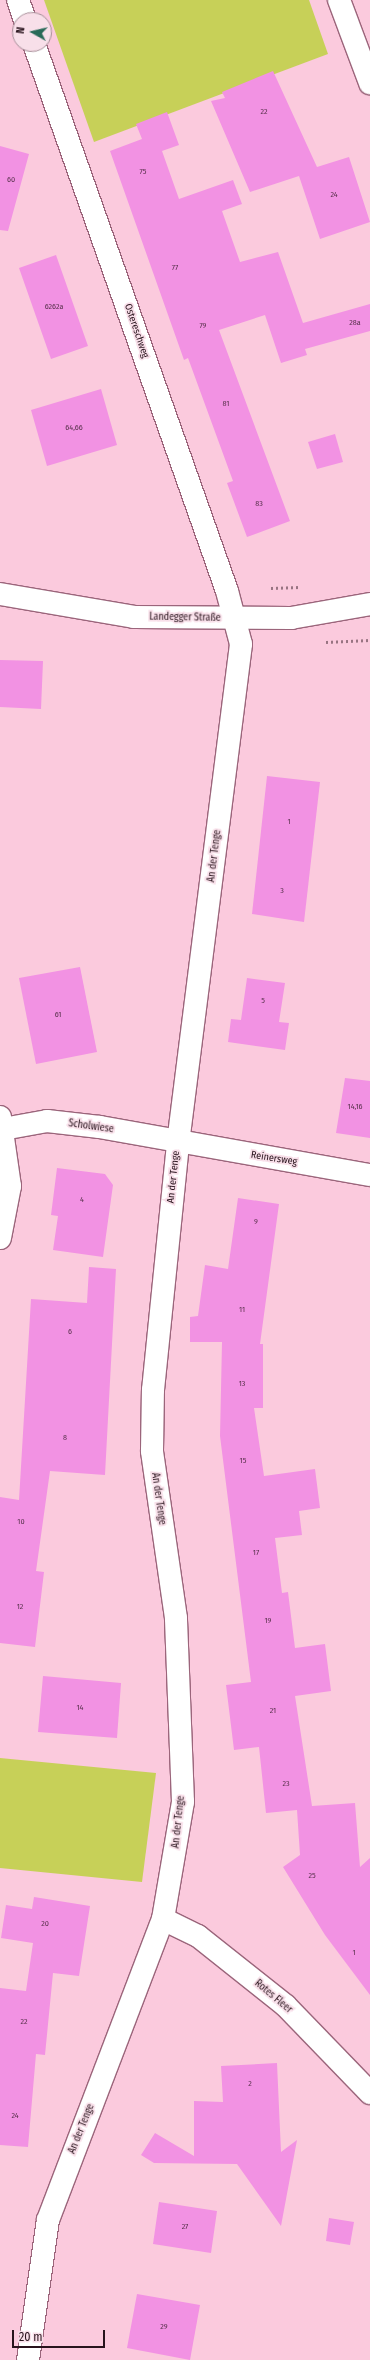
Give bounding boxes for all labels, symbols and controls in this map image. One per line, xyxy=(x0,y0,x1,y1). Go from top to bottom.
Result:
north arrow xyxy=(12,12,52,52)
text: N xyxy=(14,26,28,35)
house number: 22 xyxy=(260,107,268,117)
house number: 75 xyxy=(140,167,146,177)
house number: 60 xyxy=(7,175,15,185)
house number: 24 xyxy=(330,190,338,200)
house number: 77 xyxy=(172,263,178,273)
house number: 6262a xyxy=(45,302,63,312)
street label: Ostereschweg xyxy=(121,302,151,360)
house number: 28a xyxy=(349,318,361,328)
house number: 79 xyxy=(199,321,207,331)
house number: 81 xyxy=(223,399,229,409)
house number: 64,66 xyxy=(65,423,83,433)
house number: 83 xyxy=(255,499,263,509)
street label: Landegger Straße xyxy=(149,611,221,625)
house number: 1 xyxy=(287,817,291,827)
street label: An der Tenge xyxy=(206,829,224,883)
house number: 3 xyxy=(280,886,284,896)
house number: 5 xyxy=(261,996,265,1006)
house number: 61 xyxy=(55,1010,61,1020)
house number: 14,16 xyxy=(348,1102,362,1112)
street label: Scholwiese xyxy=(68,1118,114,1136)
street label: Reinersweg xyxy=(250,1149,298,1169)
street label: An der Tenge xyxy=(165,1150,183,1204)
house number: 4 xyxy=(80,1195,84,1205)
house number: 9 xyxy=(254,1217,258,1227)
house number: 11 xyxy=(239,1305,245,1315)
house number: 6 xyxy=(68,1327,72,1337)
house number: 13 xyxy=(239,1379,245,1389)
house number: 8 xyxy=(63,1433,67,1443)
house number: 15 xyxy=(240,1456,246,1466)
street label: An der Tenge xyxy=(148,1472,168,1526)
house number: 10 xyxy=(17,1517,25,1527)
house number: 17 xyxy=(253,1548,259,1558)
house number: 12 xyxy=(17,1602,23,1612)
house number: 19 xyxy=(264,1616,272,1626)
house number: 14 xyxy=(77,1703,83,1713)
house number: 21 xyxy=(270,1706,276,1716)
house number: 23 xyxy=(282,1779,290,1789)
street label: An der Tenge xyxy=(170,1795,188,1849)
house number: 25 xyxy=(308,1871,316,1881)
house number: 20 xyxy=(41,1919,49,1929)
house number: 1 xyxy=(352,1948,356,1958)
street label: Rotes Fleer xyxy=(252,1978,294,2016)
house number: 22 xyxy=(20,2017,28,2027)
house number: 2 xyxy=(248,2079,252,2089)
street label: An der Tenge xyxy=(67,2102,97,2156)
house number: 24 xyxy=(11,2111,19,2121)
house number: 27 xyxy=(182,2222,188,2232)
scale bar xyxy=(14,2322,107,2348)
house number: 29 xyxy=(160,2322,168,2332)
text: 20 m xyxy=(19,2330,43,2344)

